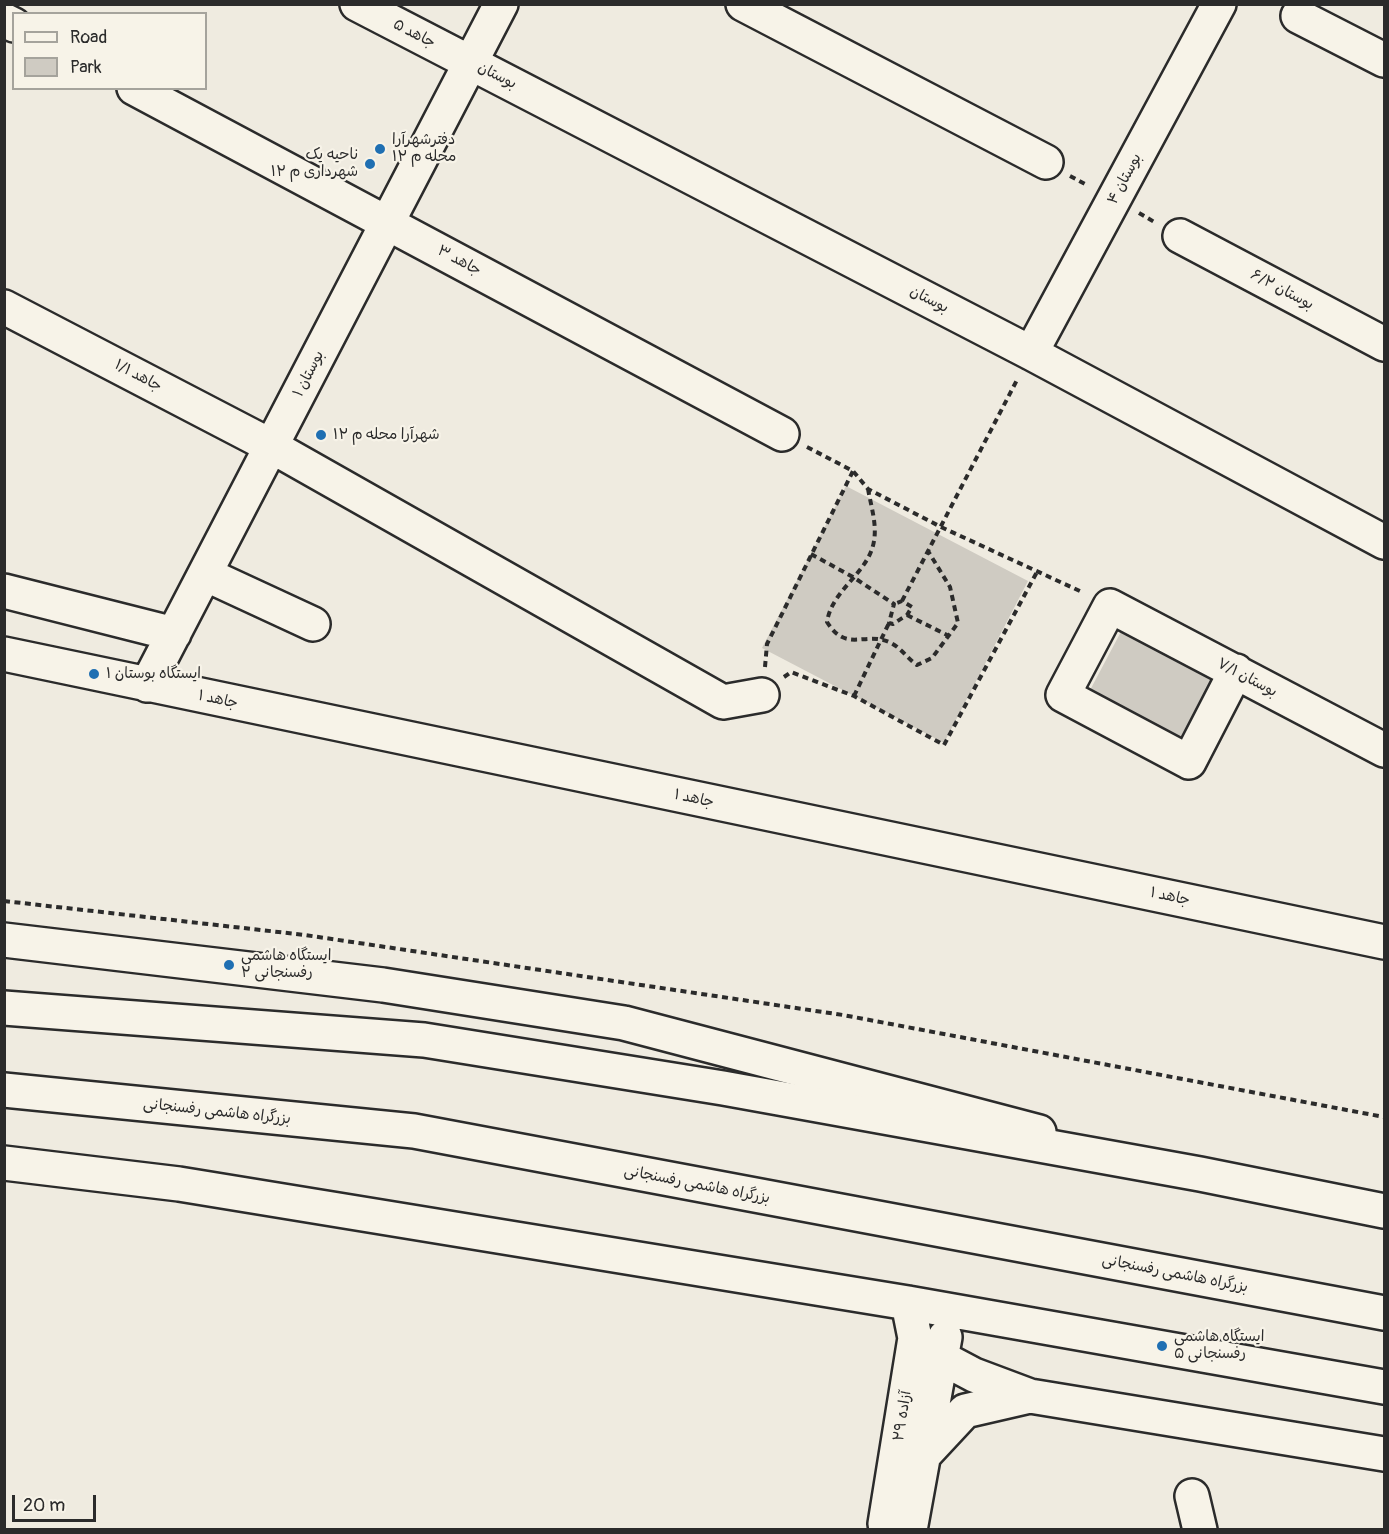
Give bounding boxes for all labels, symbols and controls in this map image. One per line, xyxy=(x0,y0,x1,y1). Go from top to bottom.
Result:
legend xyxy=(12,12,207,90)
street label: جاهد ۵ xyxy=(390,16,438,52)
text: Road xyxy=(70,26,107,49)
text: Park xyxy=(70,56,102,79)
street label: بوستان xyxy=(475,59,519,93)
place label: دفترشهرآرا محله م ۱۲ xyxy=(392,131,456,166)
marker: دفترشهرآرا محله م ۱۲ xyxy=(373,142,387,156)
place label: ناحیه یک شهرداری م ۱۲ xyxy=(271,146,358,181)
street label: بوستان ۴ xyxy=(1104,150,1146,208)
marker: ناحیه یک شهرداری م ۱۲ xyxy=(363,157,377,171)
street label: جاهد ۳ xyxy=(434,242,484,280)
street label: بوستان ۶/۲ xyxy=(1247,266,1317,314)
street label: بوستان xyxy=(907,283,951,317)
street label: بوستان ۱ xyxy=(290,348,328,400)
street label: جاهد ۱/۱ xyxy=(111,356,165,396)
place label: شهرآرا محله م ۱۲ xyxy=(333,426,439,444)
marker: شهرآرا محله م ۱۲ xyxy=(314,428,328,442)
street label: بوستان ۷/۱ xyxy=(1214,655,1280,701)
place label: ایستگاه بوستان ۱ xyxy=(106,665,201,683)
marker: ایستگاه بوستان ۱ xyxy=(87,667,101,681)
street label: جاهد ۱ xyxy=(196,687,240,713)
street label: جاهد ۱ xyxy=(672,786,716,812)
street label: جاهد ۱ xyxy=(1148,884,1192,910)
place label: ایستگاه هاشمی رفسنجانی ۲ xyxy=(241,947,331,982)
marker: ایستگاه هاشمی رفسنجانی ۲ xyxy=(222,958,236,972)
street label: بزرگراه هاشمی رفسنجانی xyxy=(142,1095,292,1129)
street label: بزرگراه هاشمی رفسنجانی xyxy=(622,1162,772,1208)
street label: بزرگراه هاشمی رفسنجانی xyxy=(1100,1251,1250,1297)
place label: ایستگاه هاشمی رفسنجانی ۵ xyxy=(1174,1328,1264,1363)
marker: ایستگاه هاشمی رفسنجانی ۵ xyxy=(1155,1339,1169,1353)
street label: آزاده ۲۹ xyxy=(890,1390,916,1442)
scale bar xyxy=(15,1483,99,1521)
text: 20 m xyxy=(23,1494,65,1517)

